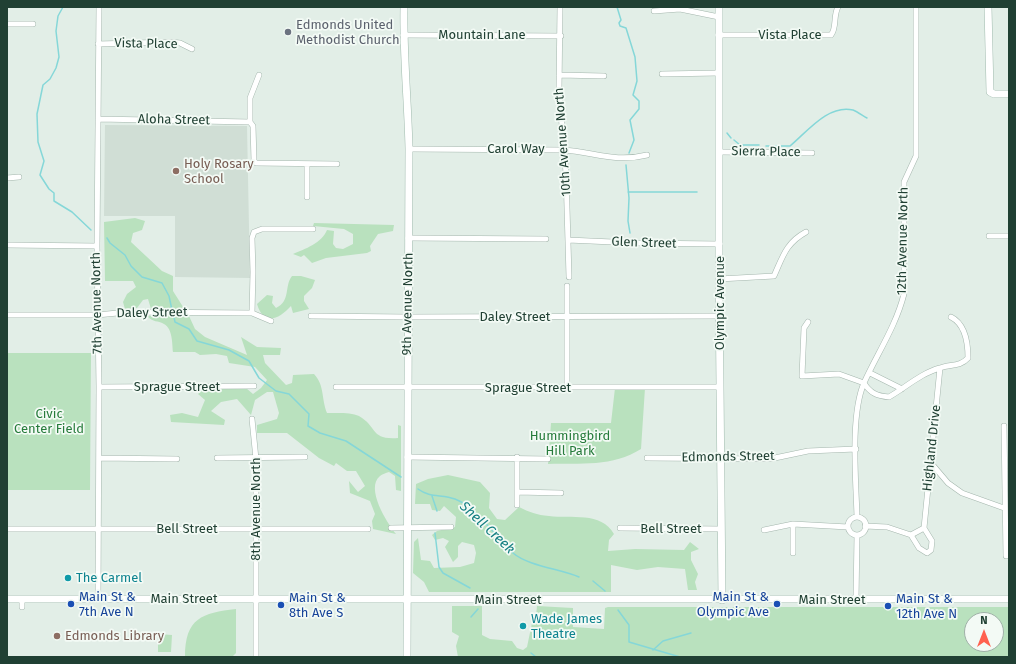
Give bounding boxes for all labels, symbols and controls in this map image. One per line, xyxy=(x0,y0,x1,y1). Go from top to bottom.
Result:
place label: Edmonds United Methodist Church xyxy=(296,17,400,48)
marker: Edmonds United Methodist Church xyxy=(283,27,293,37)
street label: Mountain Lane xyxy=(438,27,526,43)
street label: Vista Place xyxy=(758,27,822,43)
street label: Vista Place xyxy=(114,36,178,52)
street label: 10th Avenue North xyxy=(551,87,575,197)
street label: Aloha Street xyxy=(138,112,210,128)
street label: Carol Way xyxy=(487,141,545,157)
street label: Sierra Place xyxy=(731,144,801,160)
place label: Holy Rosary School xyxy=(184,156,254,187)
marker: Holy Rosary School xyxy=(171,166,181,176)
street label: 12th Avenue North xyxy=(894,187,912,295)
street label: Glen Street xyxy=(611,234,677,252)
street label: 7th Avenue North xyxy=(88,252,106,354)
street label: 9th Avenue North xyxy=(399,252,417,356)
street label: Olympic Avenue xyxy=(712,256,728,350)
street label: Daley Street xyxy=(116,305,188,321)
street label: Daley Street xyxy=(479,309,551,325)
street label: Sprague Street xyxy=(134,379,220,395)
street label: Sprague Street xyxy=(485,380,571,396)
street label: Highland Drive xyxy=(920,404,944,492)
park label: Civic Center Field xyxy=(14,406,84,437)
park label: Hummingbird Hill Park xyxy=(530,428,610,459)
street label: Edmonds Street xyxy=(681,448,775,466)
street label: 8th Avenue North xyxy=(248,457,264,561)
water label: Shell Creek xyxy=(456,498,518,558)
street label: Bell Street xyxy=(156,521,218,537)
street label: Bell Street xyxy=(640,521,702,537)
place label: The Carmel xyxy=(76,570,142,586)
marker: The Carmel xyxy=(63,573,73,583)
place label: Main St & 7th Ave N xyxy=(79,589,136,620)
place label: Main St & Olympic Ave xyxy=(697,589,769,620)
place label: Main St & 8th Ave S xyxy=(289,590,346,621)
street label: Main Street xyxy=(150,591,218,607)
place label: Main St & 12th Ave N xyxy=(896,591,957,622)
street label: Main Street xyxy=(474,592,542,608)
street label: Main Street xyxy=(798,592,866,608)
marker: Main St & 7th Ave N xyxy=(66,599,76,609)
marker: Main St & Olympic Ave xyxy=(772,599,782,609)
marker: Main St & 8th Ave S xyxy=(276,600,286,610)
marker: Main St & 12th Ave N xyxy=(883,601,893,611)
place label: Wade James Theatre xyxy=(531,611,602,642)
north arrow xyxy=(964,612,1004,652)
text: N xyxy=(980,614,988,627)
marker: Wade James Theatre xyxy=(518,621,528,631)
place label: Edmonds Library xyxy=(65,628,164,644)
marker: Edmonds Library xyxy=(52,631,62,641)

